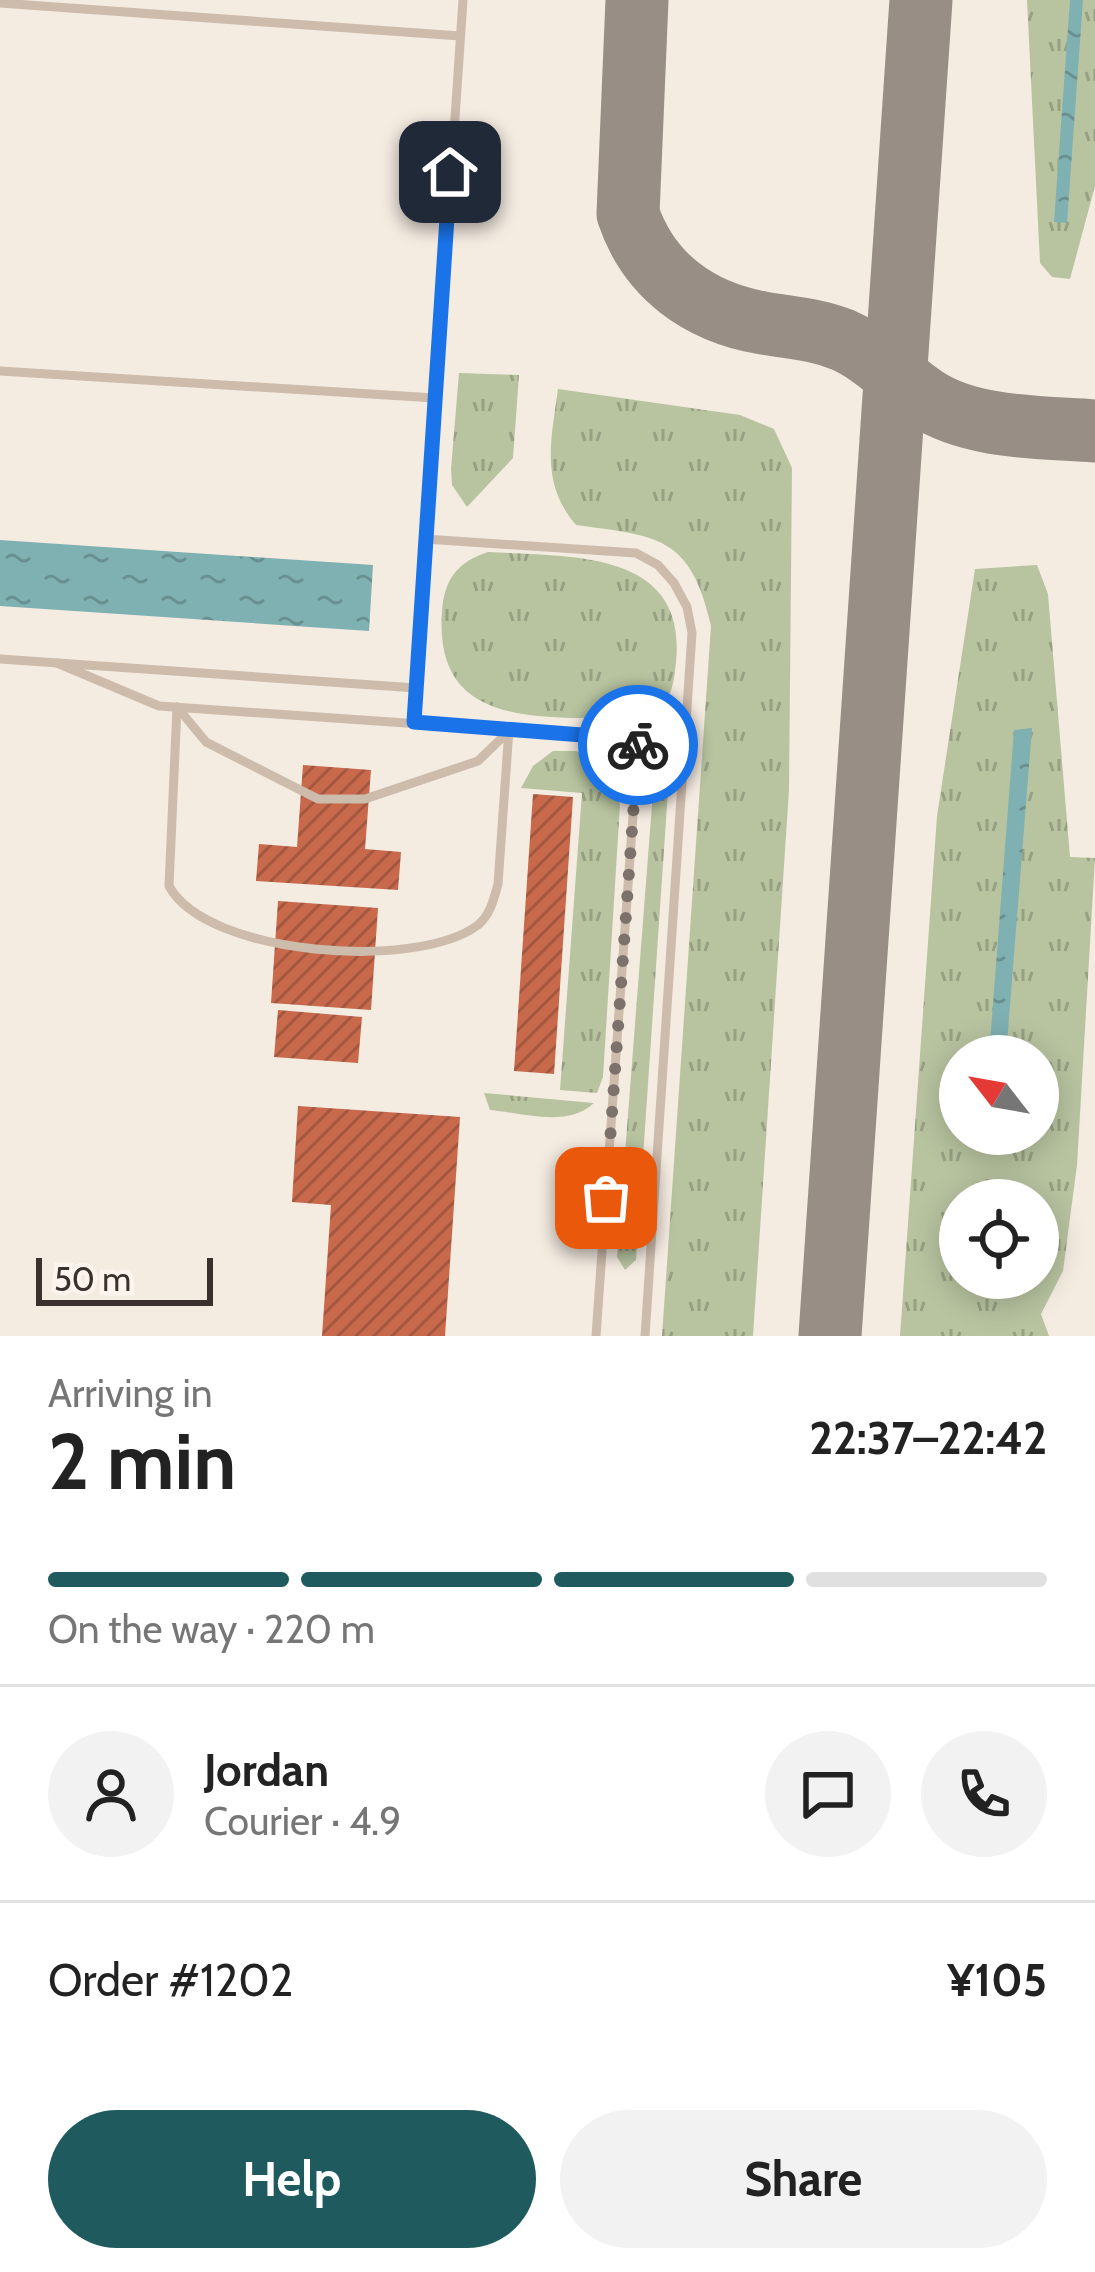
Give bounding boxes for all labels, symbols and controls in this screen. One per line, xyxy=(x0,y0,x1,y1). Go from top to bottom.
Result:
pin xyxy=(399,121,501,223)
icon: home xyxy=(417,139,483,205)
courier xyxy=(578,685,698,805)
icon: bike xyxy=(605,712,671,778)
north arrow xyxy=(939,1035,1059,1155)
map controls xyxy=(939,1035,1059,1299)
pin xyxy=(555,1147,657,1249)
icon: bag xyxy=(573,1165,639,1231)
button: locate xyxy=(939,1179,1059,1299)
scale bar xyxy=(36,1252,213,1305)
text: 50 m xyxy=(54,1259,131,1299)
text: Arriving in xyxy=(48,1369,212,1417)
text: 22:37–22:42 xyxy=(809,1411,1047,1465)
text: 2 min xyxy=(48,1414,236,1509)
text: On the way · 220 m xyxy=(48,1605,375,1653)
button: person xyxy=(48,1731,174,1857)
button: chat xyxy=(765,1731,891,1857)
button: phone xyxy=(921,1731,1047,1857)
text: Jordan xyxy=(204,1743,329,1797)
text: Courier · 4.9 xyxy=(204,1797,401,1845)
text: Order #1202 xyxy=(48,1953,293,2007)
text: ¥105 xyxy=(947,1953,1047,2007)
button: Help xyxy=(48,2110,536,2248)
button: Share xyxy=(560,2110,1047,2248)

